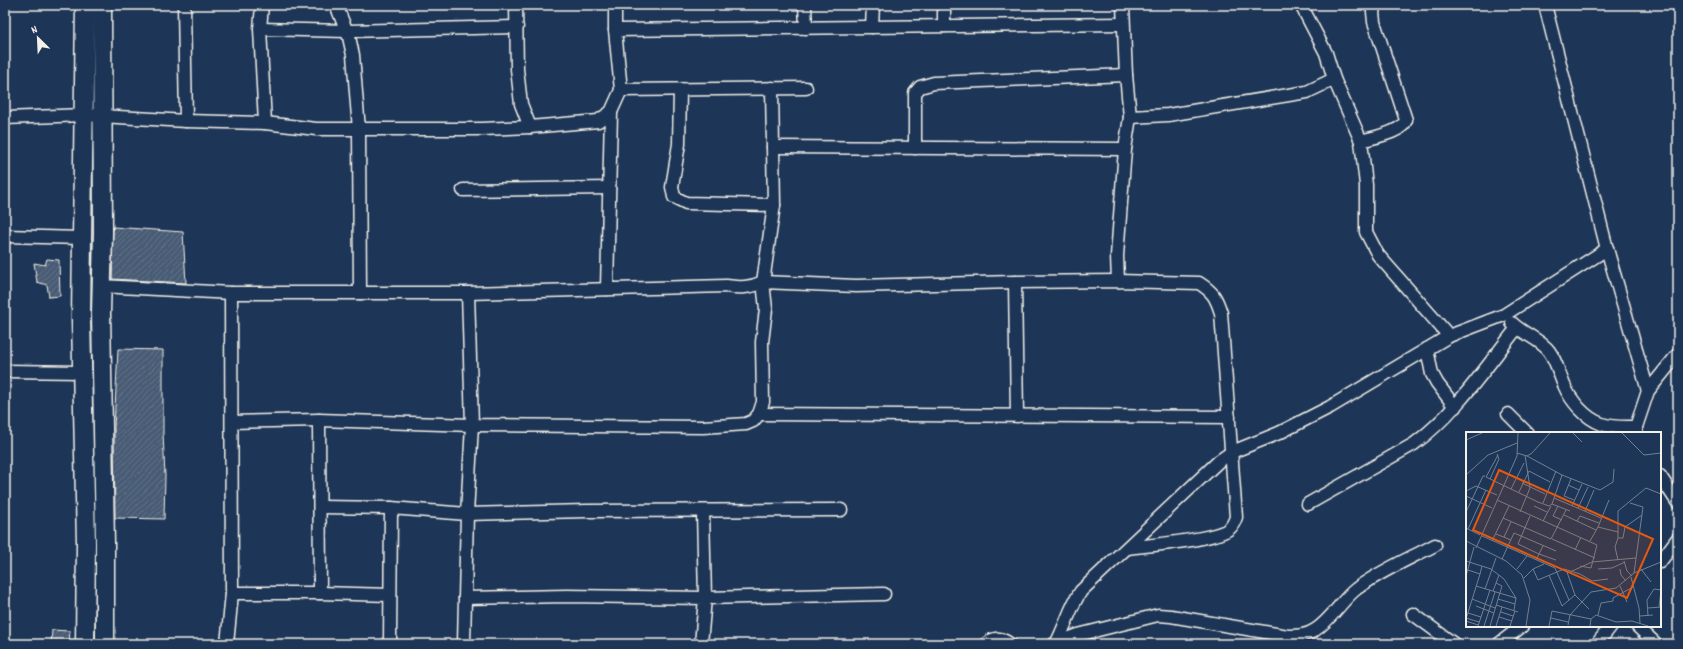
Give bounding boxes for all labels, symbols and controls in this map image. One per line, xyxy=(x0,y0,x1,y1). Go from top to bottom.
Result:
north arrow xyxy=(18,18,58,58)
text: N xyxy=(29,22,41,39)
inset map xyxy=(1466,432,1661,627)

